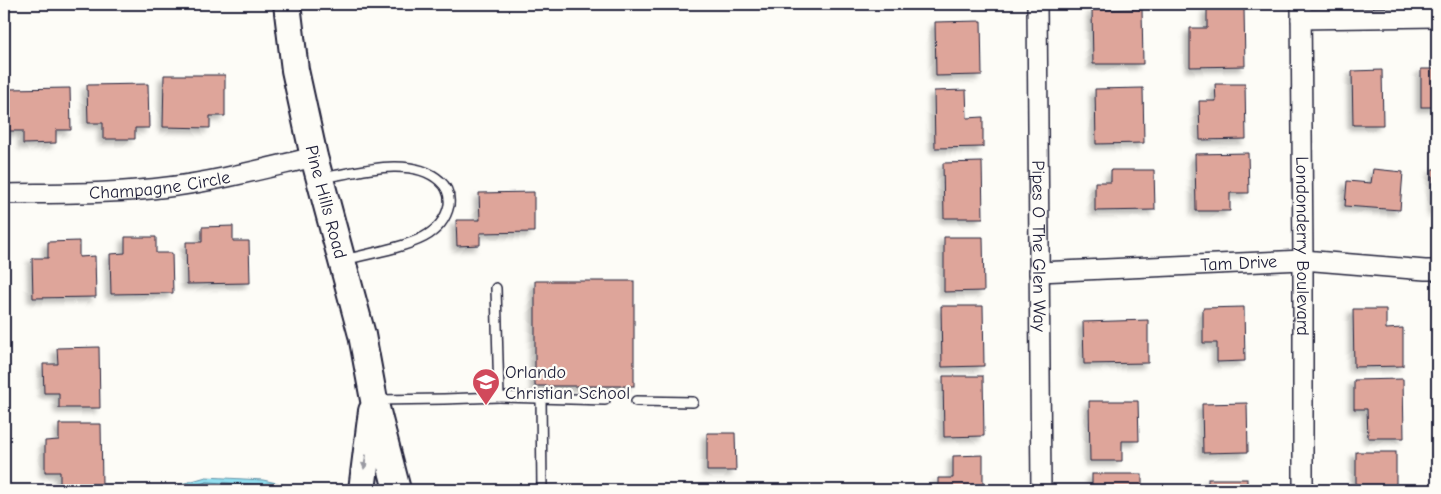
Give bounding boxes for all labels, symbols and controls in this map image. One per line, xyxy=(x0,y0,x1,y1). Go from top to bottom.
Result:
street label: Pine Hills Road xyxy=(301,143,351,261)
street label: Londonderry Boulevard xyxy=(1292,156,1314,336)
street label: Pipes O The Glen Way xyxy=(1028,160,1050,333)
street label: Champagne Circle xyxy=(89,166,232,203)
street label: Tam Drive xyxy=(1200,251,1278,275)
place label: Orlando Christian School xyxy=(505,362,630,404)
school or university icon: Orlando Christian School xyxy=(471,367,501,406)
one-way arrow xyxy=(361,455,369,471)

